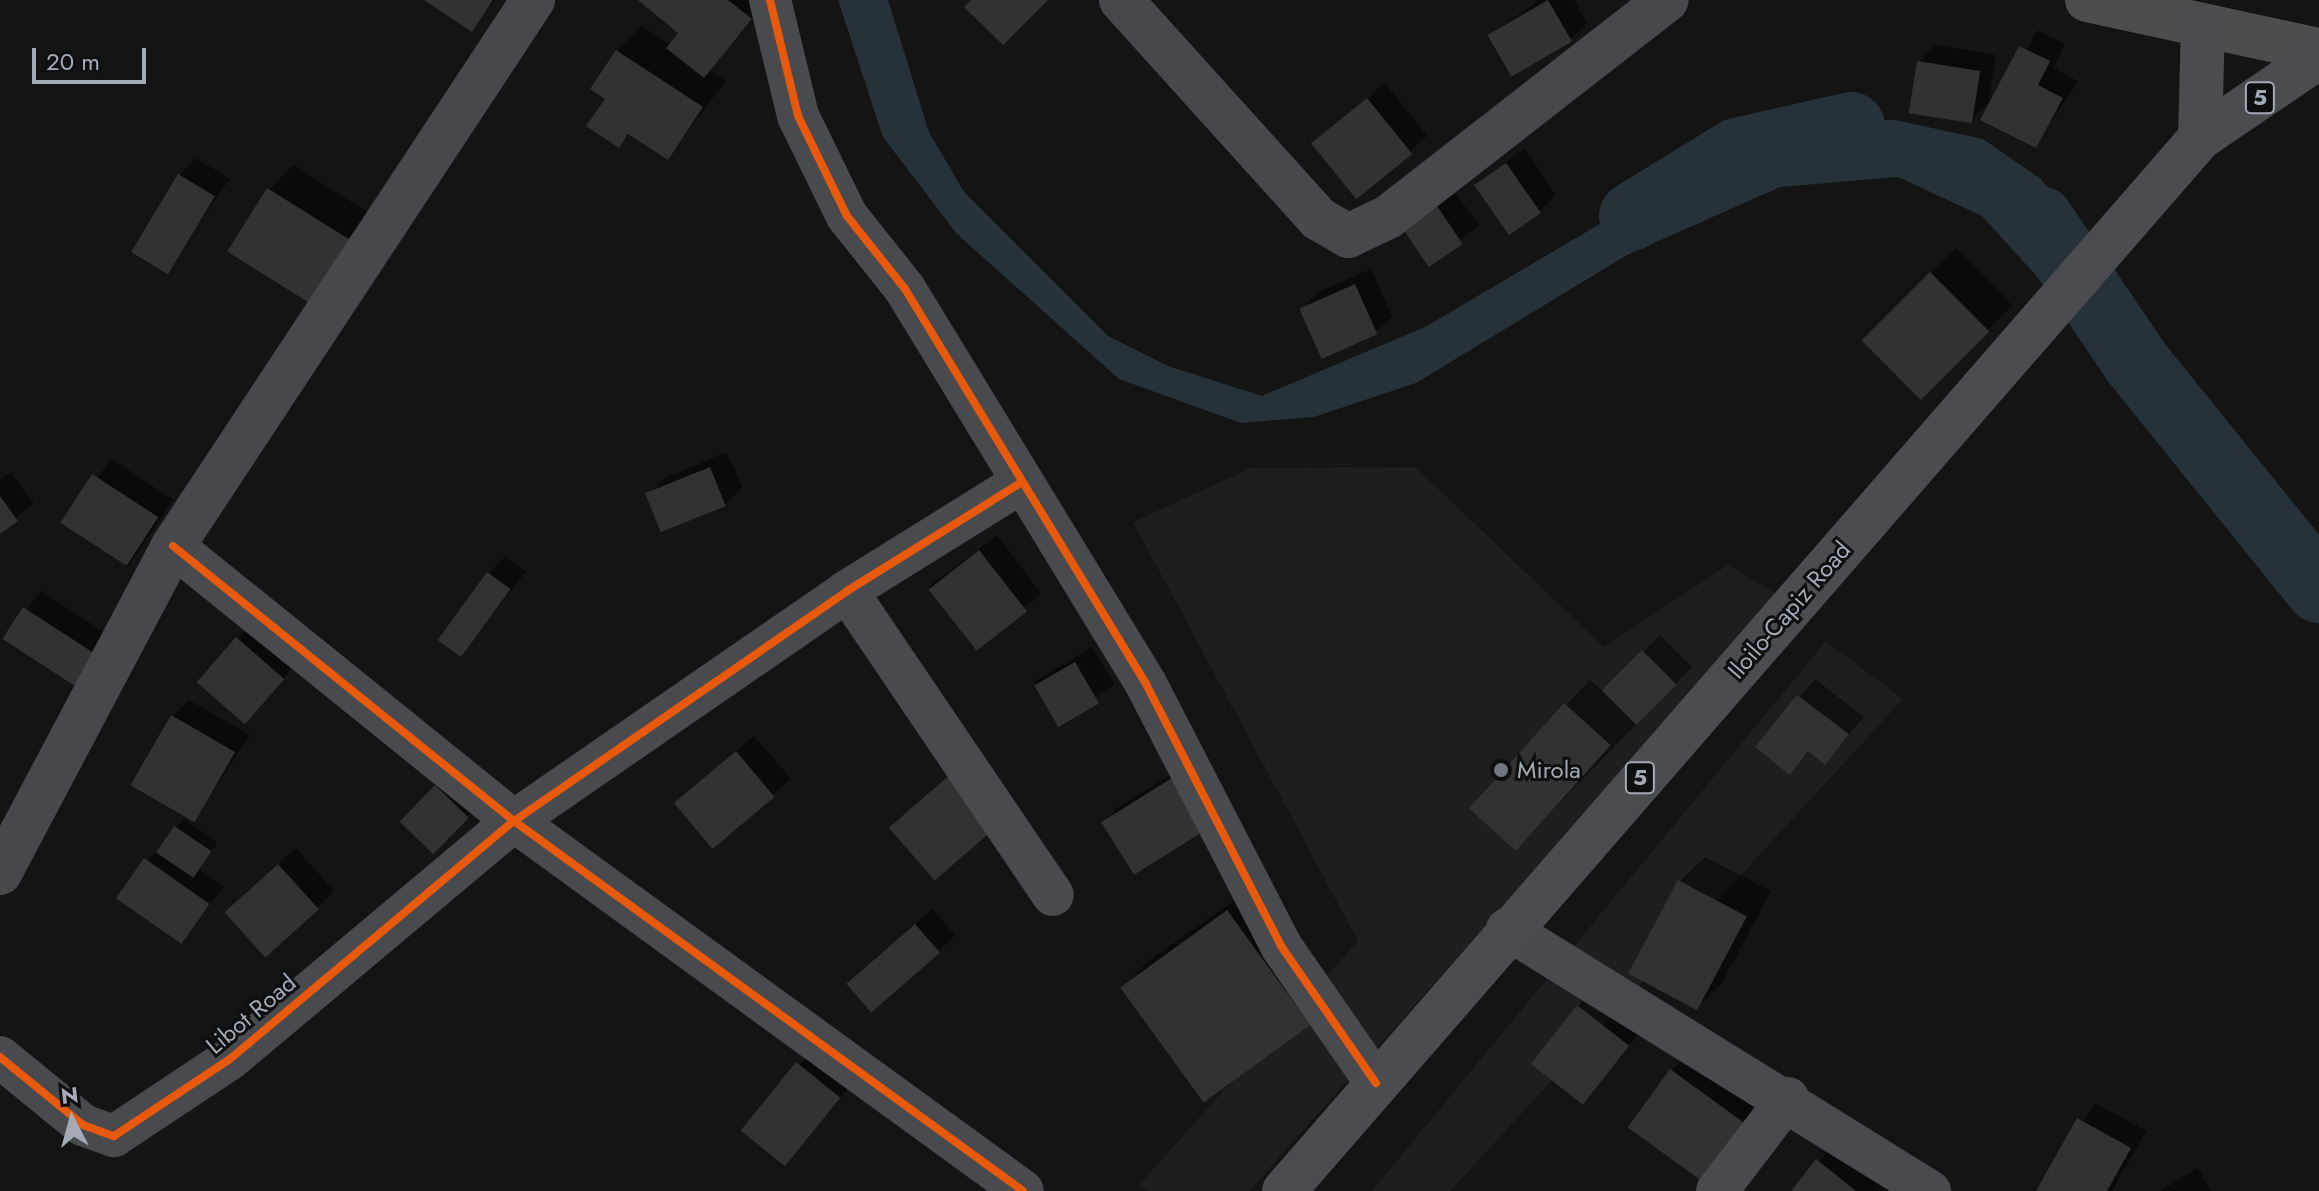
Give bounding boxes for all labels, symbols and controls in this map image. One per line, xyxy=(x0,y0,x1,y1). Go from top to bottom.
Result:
scale bar xyxy=(36,32,150,82)
text: 20 m xyxy=(46,44,100,79)
road number: 5 xyxy=(2244,80,2276,116)
street label: Iloilo-Capiz Road xyxy=(1722,536,1856,684)
place label: Mirola xyxy=(1517,756,1581,784)
road number: 5 xyxy=(1624,760,1656,796)
marker: Mirola xyxy=(1492,761,1510,779)
street label: Libot Road xyxy=(200,968,302,1060)
text: N xyxy=(59,1078,80,1112)
north arrow xyxy=(32,1079,112,1159)

